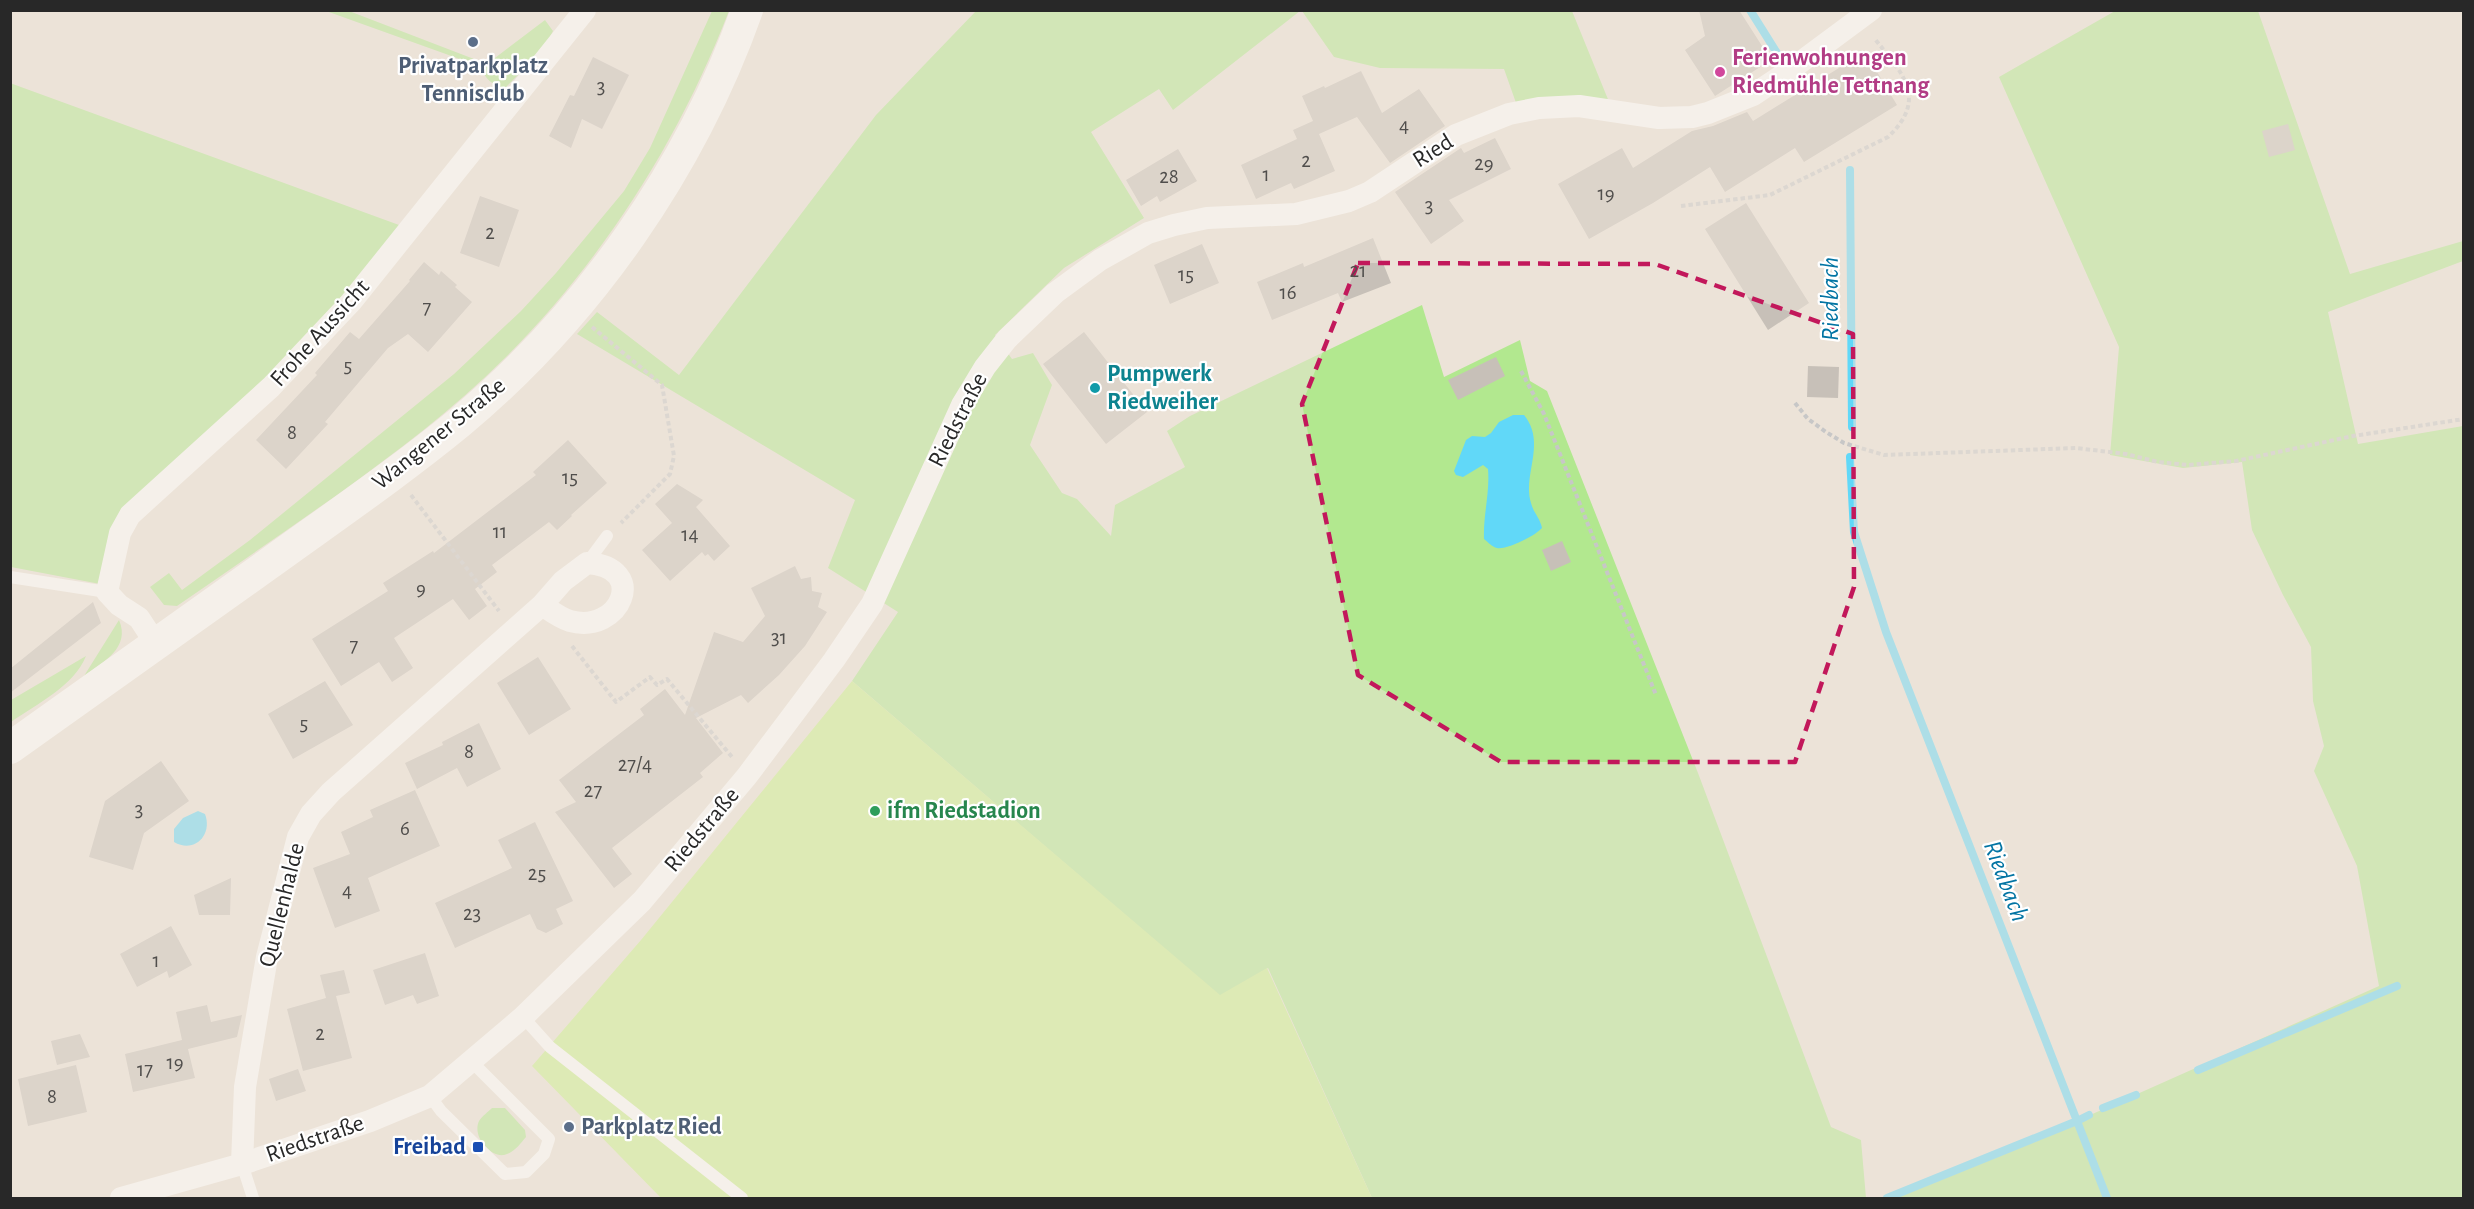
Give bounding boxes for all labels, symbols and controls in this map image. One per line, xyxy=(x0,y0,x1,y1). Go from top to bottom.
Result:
marker: Privatparkplatz Tennisclub xyxy=(466,35,480,49)
place label: Ferienwohnungen Riedmühle Tettnang xyxy=(1732,46,1930,98)
place label: Privatparkplatz Tennisclub xyxy=(398,54,548,106)
marker: Ferienwohnungen Riedmühle Tettnang xyxy=(1713,65,1727,79)
house number: 3 xyxy=(597,76,605,97)
house number: 4 xyxy=(1399,115,1409,136)
street label: Ried xyxy=(1409,130,1457,172)
house number: 2 xyxy=(1301,150,1311,171)
house number: 29 xyxy=(1474,153,1494,174)
house number: 1 xyxy=(1262,164,1270,185)
house number: 28 xyxy=(1159,166,1179,187)
house number: 19 xyxy=(1597,183,1615,204)
house number: 3 xyxy=(1425,195,1433,216)
house number: 2 xyxy=(485,222,495,243)
water label: Riedbach xyxy=(1817,257,1843,341)
house number: 21 xyxy=(1350,260,1366,281)
house number: 15 xyxy=(1178,264,1194,285)
street label: Frohe Aussicht xyxy=(266,275,374,391)
house number: 16 xyxy=(1279,282,1297,303)
house number: 7 xyxy=(423,297,432,318)
house number: 5 xyxy=(344,355,352,376)
place label: Pumpwerk Riedweiher xyxy=(1107,362,1219,414)
street label: Riedstraße xyxy=(924,369,992,471)
street label: Wangener Straße xyxy=(368,373,510,495)
marker: Pumpwerk Riedweiher xyxy=(1088,381,1102,395)
house number: 8 xyxy=(287,422,297,443)
house number: 15 xyxy=(562,467,578,488)
house number: 11 xyxy=(493,521,507,542)
house number: 14 xyxy=(681,524,699,545)
house number: 9 xyxy=(416,578,426,599)
house number: 31 xyxy=(771,627,787,648)
house number: 7 xyxy=(350,635,359,656)
house number: 5 xyxy=(300,713,308,734)
house number: 8 xyxy=(464,741,474,762)
house number: 27/4 xyxy=(618,754,652,775)
house number: 27 xyxy=(584,780,602,801)
street label: Riedstraße xyxy=(660,783,744,877)
house number: 3 xyxy=(135,799,143,820)
place label: ifm Riedstadion xyxy=(887,799,1041,823)
marker: ifm Riedstadion xyxy=(868,804,882,818)
house number: 6 xyxy=(400,818,410,839)
water label: Riedbach xyxy=(1979,837,2033,925)
street label: Quellenhalde xyxy=(255,841,309,969)
house number: 25 xyxy=(528,863,546,884)
house number: 4 xyxy=(342,880,352,901)
house number: 23 xyxy=(463,903,481,924)
house number: 1 xyxy=(152,950,160,971)
house number: 2 xyxy=(315,1023,325,1044)
house number: 19 xyxy=(166,1052,184,1073)
house number: 17 xyxy=(137,1059,153,1080)
house number: 8 xyxy=(47,1086,57,1107)
street label: Riedstraße xyxy=(263,1111,367,1167)
place label: Parkplatz Ried xyxy=(581,1115,722,1139)
marker: Parkplatz Ried xyxy=(562,1120,576,1134)
place label: Freibad xyxy=(393,1135,466,1159)
marker: Freibad xyxy=(471,1140,485,1154)

